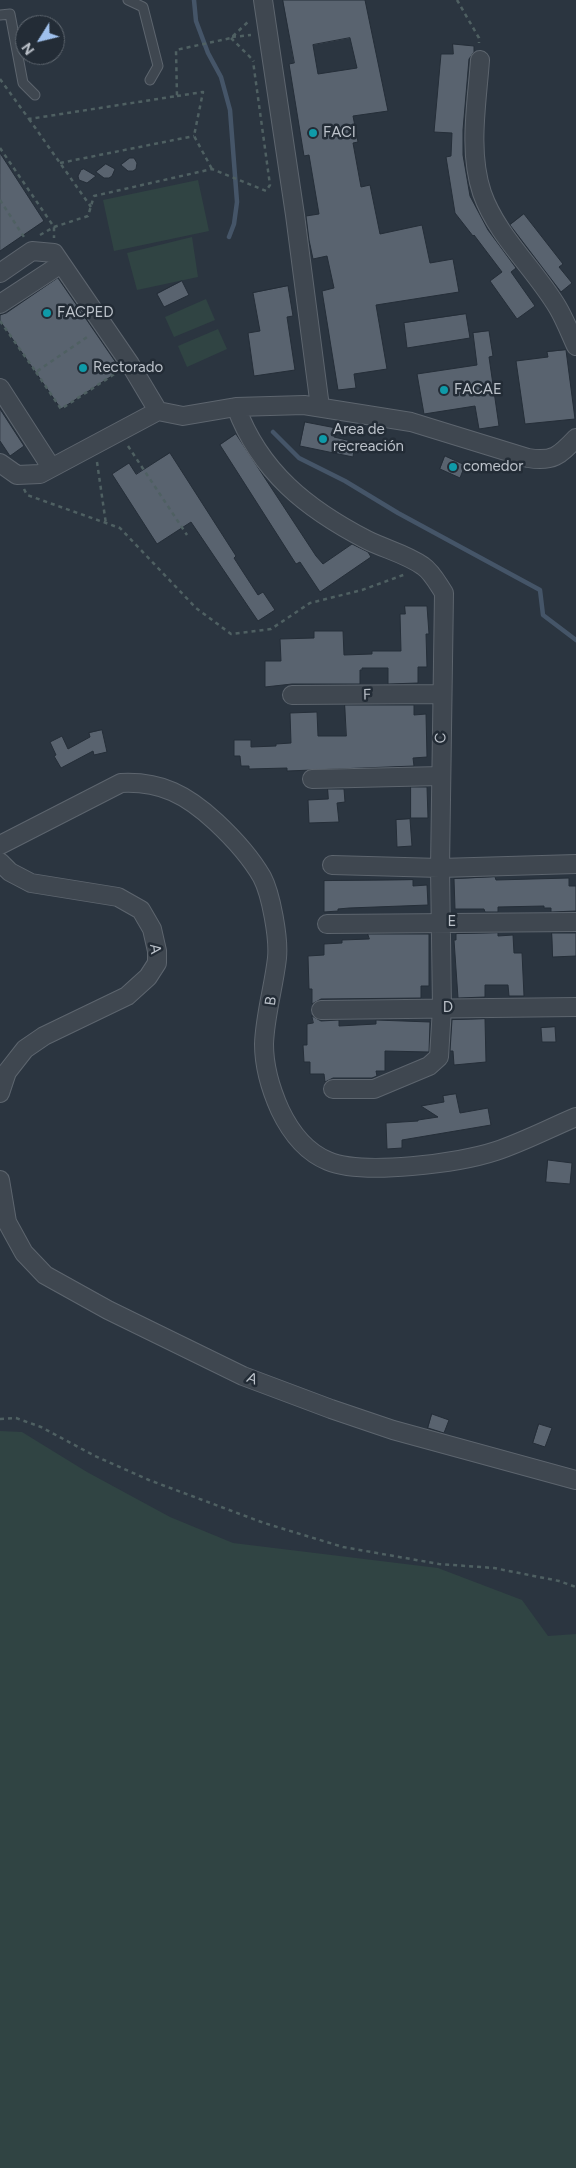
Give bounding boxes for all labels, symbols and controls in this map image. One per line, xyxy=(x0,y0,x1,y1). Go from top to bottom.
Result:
north arrow xyxy=(15,15,65,65)
text: N xyxy=(18,39,38,58)
place label: FACI xyxy=(323,124,356,142)
marker: FACI xyxy=(307,127,319,139)
place label: FACPED xyxy=(57,304,114,322)
marker: FACPED xyxy=(41,307,53,319)
place label: Rectorado xyxy=(93,359,163,377)
marker: Rectorado xyxy=(77,362,89,374)
place label: FACAE xyxy=(454,381,502,399)
marker: FACAE xyxy=(438,384,450,396)
place label: Area de recreación xyxy=(333,421,404,456)
marker: Area de recreación xyxy=(317,433,329,445)
place label: comedor xyxy=(463,458,523,476)
marker: comedor xyxy=(447,461,459,473)
street label: F xyxy=(363,686,371,704)
street label: C xyxy=(432,732,450,744)
street label: E xyxy=(448,913,456,931)
street label: A xyxy=(145,943,165,955)
street label: B xyxy=(261,995,281,1007)
street label: D xyxy=(443,999,453,1017)
street label: A xyxy=(244,1369,260,1389)

